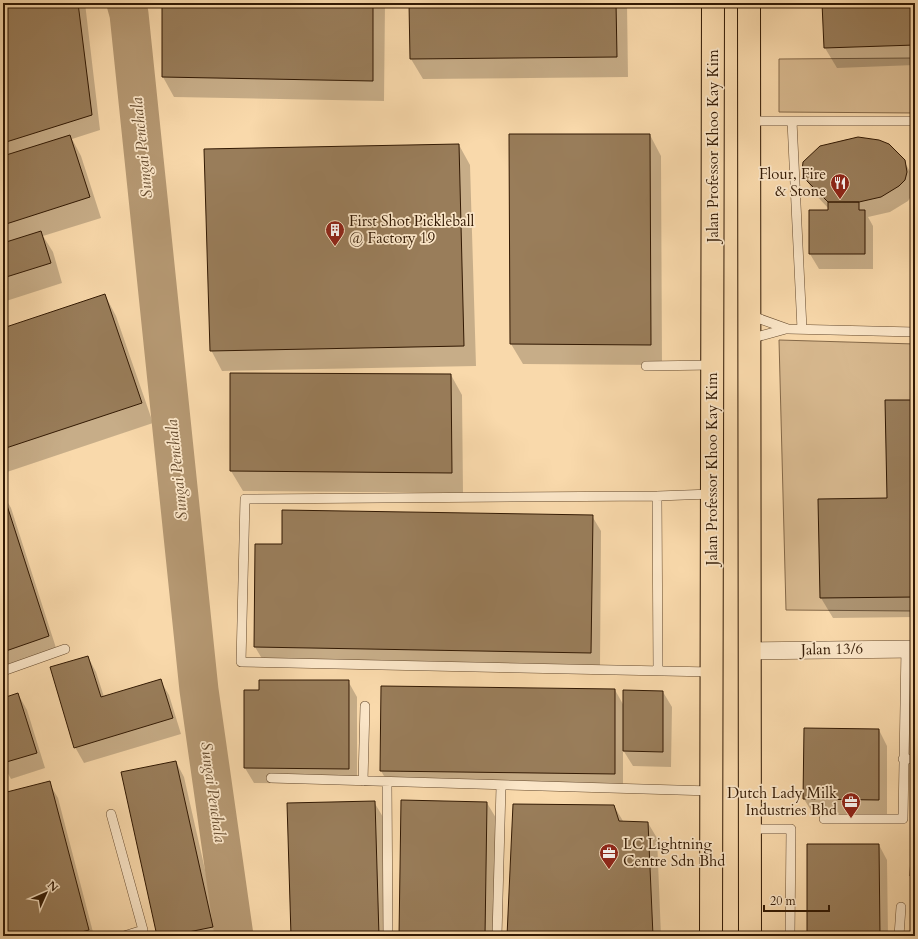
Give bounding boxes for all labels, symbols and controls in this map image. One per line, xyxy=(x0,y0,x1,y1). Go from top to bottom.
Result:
street label: Jalan Professor Khoo Kay Kim xyxy=(703,49,723,245)
water label: Sungai Penchala xyxy=(126,96,158,200)
place label: Flour, Fire & Stone xyxy=(759,164,826,201)
restaurant icon: Flour, Fire & Stone xyxy=(829,172,851,200)
place label: First Shot Pickleball @ Factory 19 xyxy=(349,211,475,248)
building icon: First Shot Pickleball @ Factory 19 xyxy=(324,219,346,247)
street label: Jalan Professor Khoo Kay Kim xyxy=(702,372,722,568)
water label: Sungai Penchala xyxy=(161,418,193,522)
street label: Jalan 13/6 xyxy=(799,638,864,660)
water label: Sungai Penchala xyxy=(195,740,231,844)
place label: Dutch Lady Milk Industries Bhd xyxy=(727,783,837,820)
office icon: Dutch Lady Milk Industries Bhd xyxy=(840,791,862,819)
place label: LC Lightning Centre Sdn Bhd xyxy=(623,834,725,871)
office icon: LC Lightning Centre Sdn Bhd xyxy=(598,842,620,870)
north arrow xyxy=(26,873,66,913)
text: N xyxy=(44,878,62,895)
scale bar xyxy=(764,887,829,913)
text: 20 m xyxy=(770,893,797,909)

